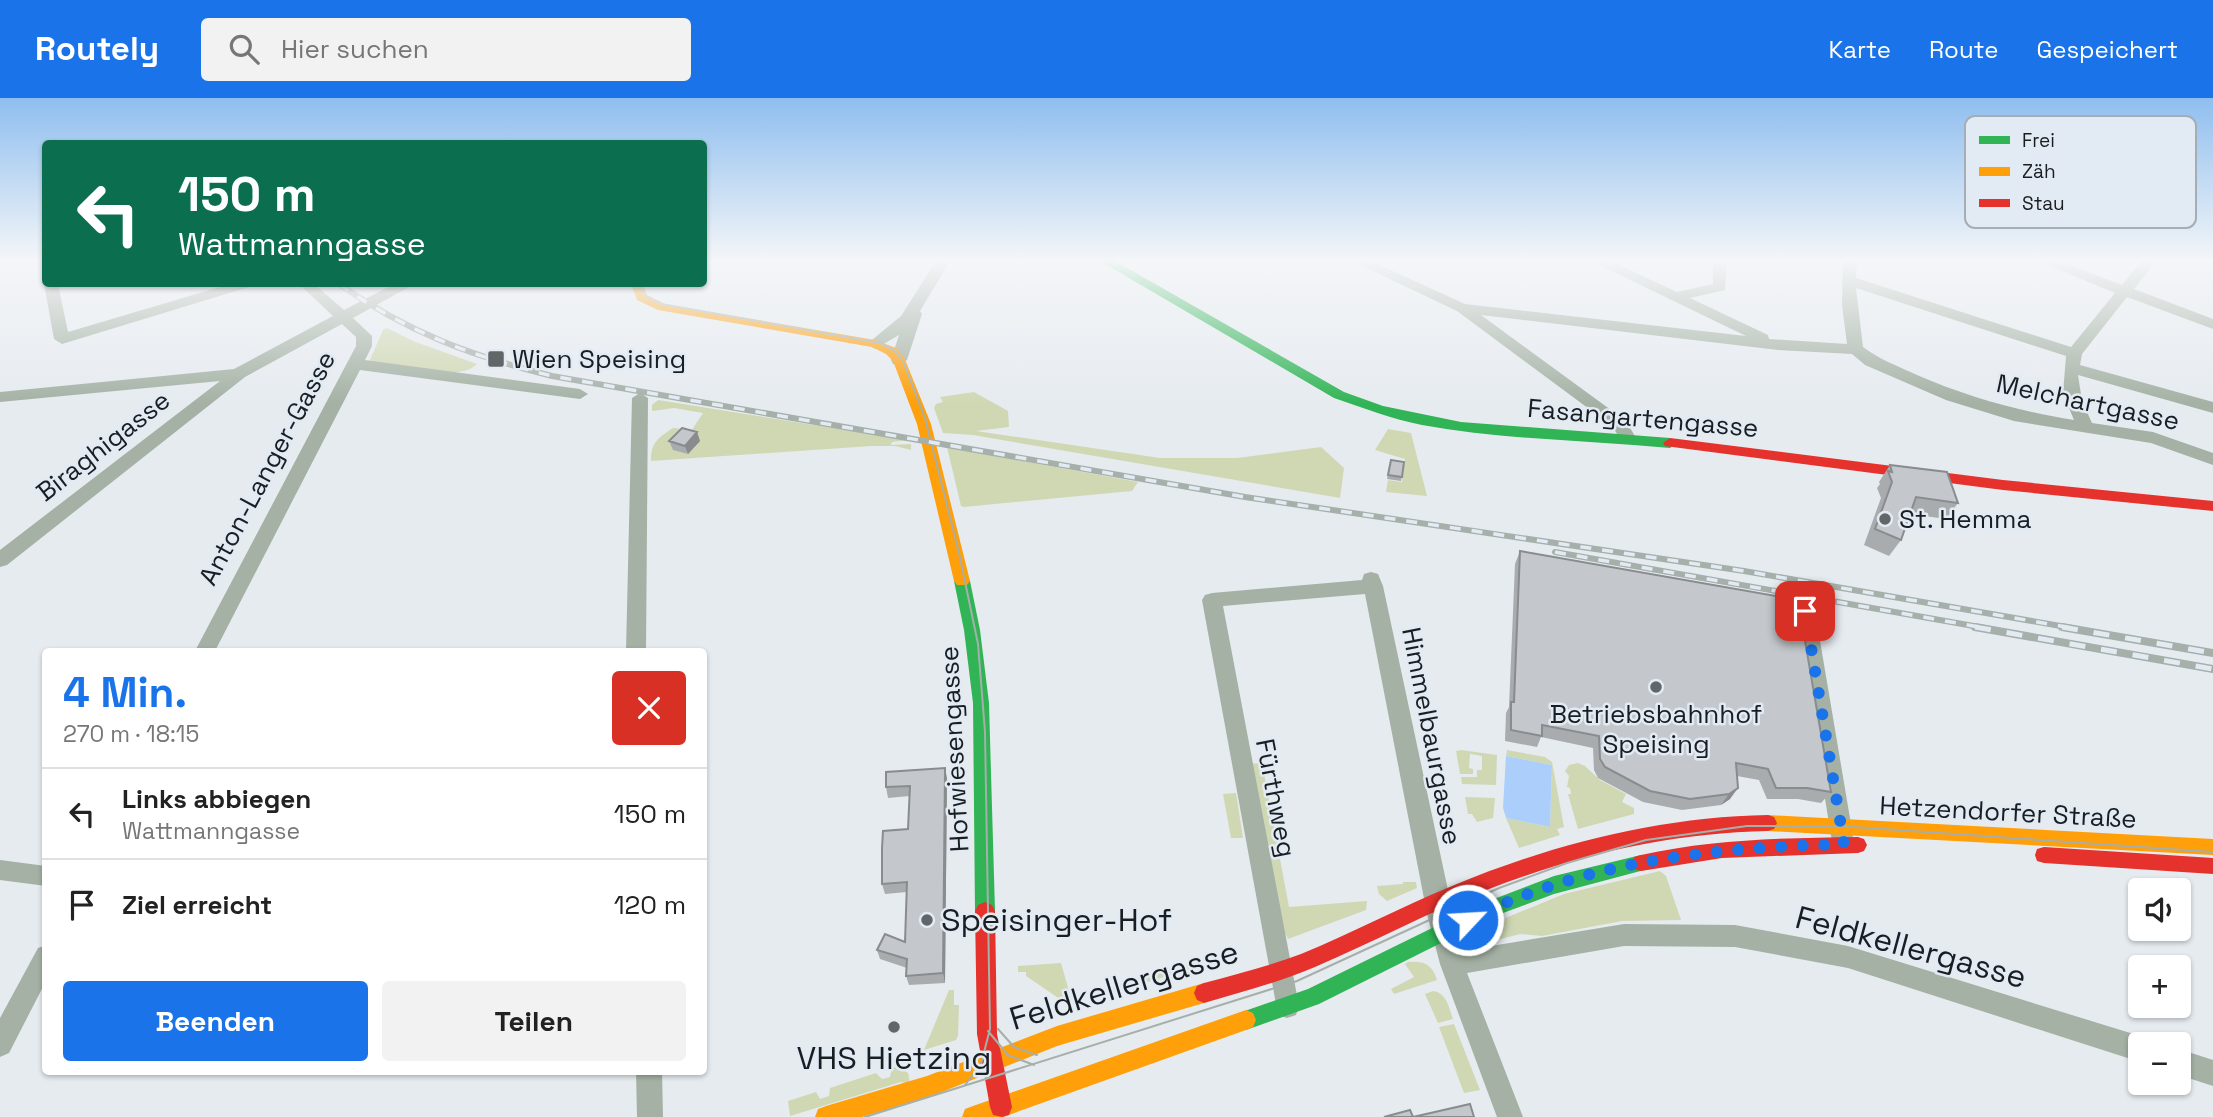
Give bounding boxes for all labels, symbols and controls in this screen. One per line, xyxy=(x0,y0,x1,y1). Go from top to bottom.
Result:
search box xyxy=(201,18,691,81)
text: Routely xyxy=(35,28,159,70)
icon: search xyxy=(225,30,263,68)
text: Hier suchen xyxy=(281,32,429,66)
text: Karte xyxy=(1829,34,1891,65)
text: Route xyxy=(1929,34,1998,65)
text: Gespeichert xyxy=(2036,34,2178,65)
legend xyxy=(1965,116,2196,228)
text: Frei xyxy=(2022,128,2055,153)
text: Zäh xyxy=(2022,159,2056,184)
text: 150 m xyxy=(178,163,316,225)
icon: left xyxy=(63,168,154,259)
text: Stau xyxy=(2022,191,2065,216)
text: Wattmanngasse xyxy=(178,224,426,264)
place label: Wien Speising xyxy=(512,342,686,376)
street label: Anton-Langer-Gasse xyxy=(191,345,343,591)
marker: Wien Speising xyxy=(486,349,506,369)
street label: Melchartgasse xyxy=(1993,366,2183,438)
street label: Biraghigasse xyxy=(29,383,177,509)
street label: Fasangartengasse xyxy=(1526,391,1760,445)
place label: St. Hemma xyxy=(1899,502,2031,536)
marker: St. Hemma xyxy=(1877,511,1893,527)
pin xyxy=(1775,581,1835,641)
icon: arrive xyxy=(1786,592,1824,630)
street label: Himmelbaurgasse xyxy=(1394,624,1470,848)
street label: Hofwiesengasse xyxy=(932,645,976,853)
text: 4 Min. xyxy=(63,666,187,719)
button: close xyxy=(612,671,686,745)
marker: Betriebsbahnhof Speising xyxy=(1648,679,1664,695)
place label: Betriebsbahnhof Speising xyxy=(1550,697,1762,761)
text: 270 m · 18:15 xyxy=(63,719,199,749)
street label: Fürthweg xyxy=(1248,736,1304,860)
text: Links abbiegen xyxy=(122,782,311,816)
street label: Hetzendorfer Straße xyxy=(1879,788,2137,836)
icon: left xyxy=(63,795,101,833)
text: 150 m xyxy=(614,797,686,831)
text: Wattmanngasse xyxy=(122,816,300,846)
map controls xyxy=(2128,878,2191,1095)
button: sound xyxy=(2128,878,2191,941)
position arrow xyxy=(1431,883,1505,957)
icon: arrive xyxy=(63,886,101,924)
text: Ziel erreicht xyxy=(122,888,272,922)
text: 120 m xyxy=(614,888,686,922)
street label: Feldkellergasse xyxy=(1791,897,2031,997)
place label: Speisinger-Hof xyxy=(941,900,1172,940)
marker: Speisinger-Hof xyxy=(919,912,935,928)
street label: Feldkellergasse xyxy=(1005,931,1243,1039)
button: + xyxy=(2128,955,2191,1018)
button: Beenden xyxy=(63,981,368,1061)
button: Teilen xyxy=(382,981,686,1061)
marker: VHS Hietzing xyxy=(886,1019,902,1035)
button: − xyxy=(2128,1032,2191,1095)
place label: VHS Hietzing xyxy=(796,1038,992,1078)

